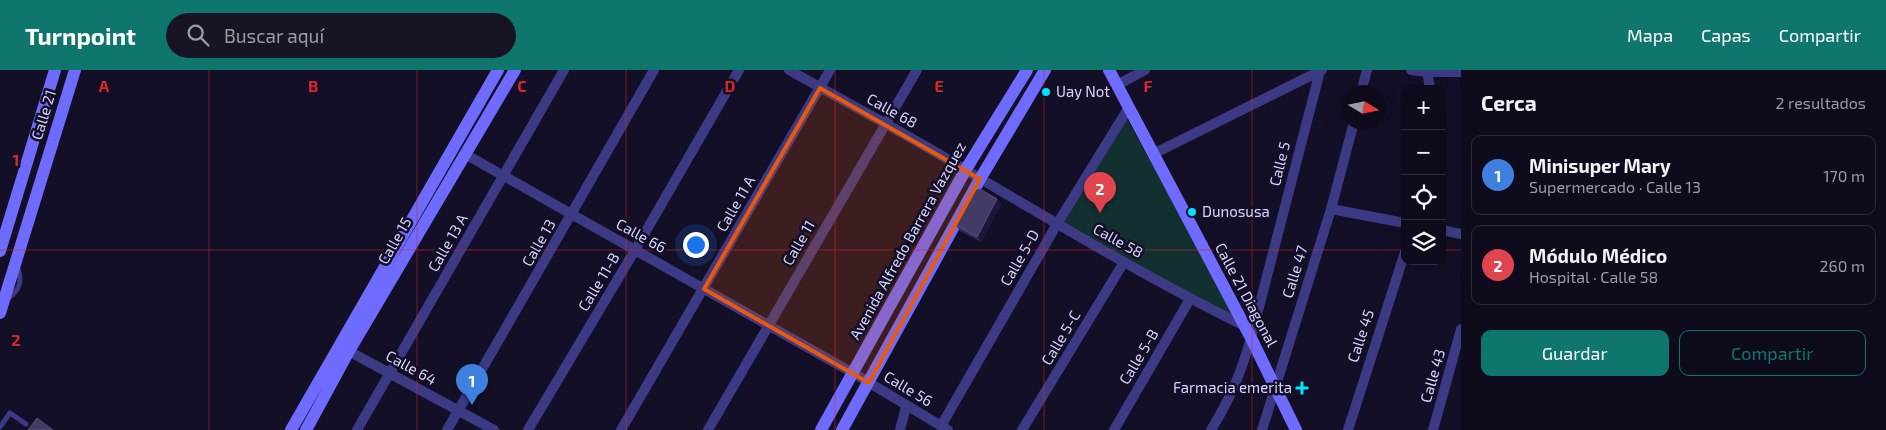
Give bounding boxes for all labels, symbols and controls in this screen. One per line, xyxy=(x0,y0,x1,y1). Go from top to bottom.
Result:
search box xyxy=(166,13,516,58)
text: Turnpoint xyxy=(25,21,136,50)
icon: search xyxy=(184,21,212,49)
text: Buscar aquí xyxy=(224,24,324,47)
text: Mapa xyxy=(1627,24,1673,46)
text: Capas xyxy=(1701,24,1751,46)
text: Compartir xyxy=(1779,24,1861,46)
text: A xyxy=(99,76,110,95)
text: B xyxy=(308,76,318,95)
text: C xyxy=(517,76,527,95)
text: D xyxy=(725,76,736,95)
text: E xyxy=(934,76,944,95)
text: F xyxy=(1144,76,1153,95)
place label: Uay Not xyxy=(1056,82,1110,100)
north arrow xyxy=(1341,85,1386,130)
map controls xyxy=(1401,85,1446,265)
button: + xyxy=(1401,85,1446,130)
marker: Uay Not xyxy=(1040,86,1052,98)
street label: Calle 21 xyxy=(27,87,59,142)
street label: Calle 68 xyxy=(864,89,921,131)
text: Cerca xyxy=(1481,90,1537,115)
text: 2 resultados xyxy=(1775,93,1866,112)
button: − xyxy=(1401,130,1446,175)
street label: Avenida Alfredo Barrera Vazquez xyxy=(845,139,969,342)
street label: Calle 5 xyxy=(1265,140,1293,188)
text: 1 xyxy=(13,150,19,169)
text: Minisuper Mary xyxy=(1529,154,1671,177)
text: 1 xyxy=(1495,166,1501,185)
text: 170 m xyxy=(1823,166,1865,185)
street label: Calle 11 A xyxy=(712,172,759,235)
pin: 2 xyxy=(1084,172,1116,213)
button: locate xyxy=(1401,175,1446,220)
text: Supermercado · Calle 13 xyxy=(1529,177,1701,196)
place label: Dunosusa xyxy=(1202,202,1270,220)
marker: Dunosusa xyxy=(1186,206,1198,218)
street label: Calle 13 A xyxy=(423,210,471,275)
street label: Calle 15 xyxy=(374,214,415,267)
street label: Calle 66 xyxy=(613,214,670,256)
street label: Calle 13 xyxy=(517,216,559,269)
street label: Calle 11 xyxy=(778,217,818,268)
street label: Calle 58 xyxy=(1090,219,1147,261)
button: layers xyxy=(1401,220,1446,265)
street label: Calle 5-D xyxy=(996,226,1042,289)
your location xyxy=(683,232,709,258)
street label: Calle 21 Diagonal xyxy=(1212,240,1282,350)
street label: Calle 47 xyxy=(1278,243,1311,300)
text: Módulo Médico xyxy=(1529,244,1667,267)
street label: Calle 11-B xyxy=(574,249,623,314)
text: 2 xyxy=(1493,256,1503,275)
text: 260 m xyxy=(1820,256,1865,275)
text: Hospital · Calle 58 xyxy=(1529,267,1658,286)
street label: Calle 5-C xyxy=(1037,307,1084,368)
street label: Calle 45 xyxy=(1343,307,1377,364)
street label: Calle 5-B xyxy=(1115,326,1162,387)
text: 2 xyxy=(11,330,21,349)
button: Guardar xyxy=(1481,330,1669,376)
button: Compartir xyxy=(1679,330,1866,376)
street label: Calle 64 xyxy=(383,346,440,388)
street label: Calle 43 xyxy=(1416,347,1448,404)
pin: 1 xyxy=(456,364,488,405)
street label: Calle 56 xyxy=(881,367,936,410)
place label: Farmacia emerita xyxy=(1173,378,1292,396)
marker: Farmacia emerita xyxy=(1296,382,1308,394)

